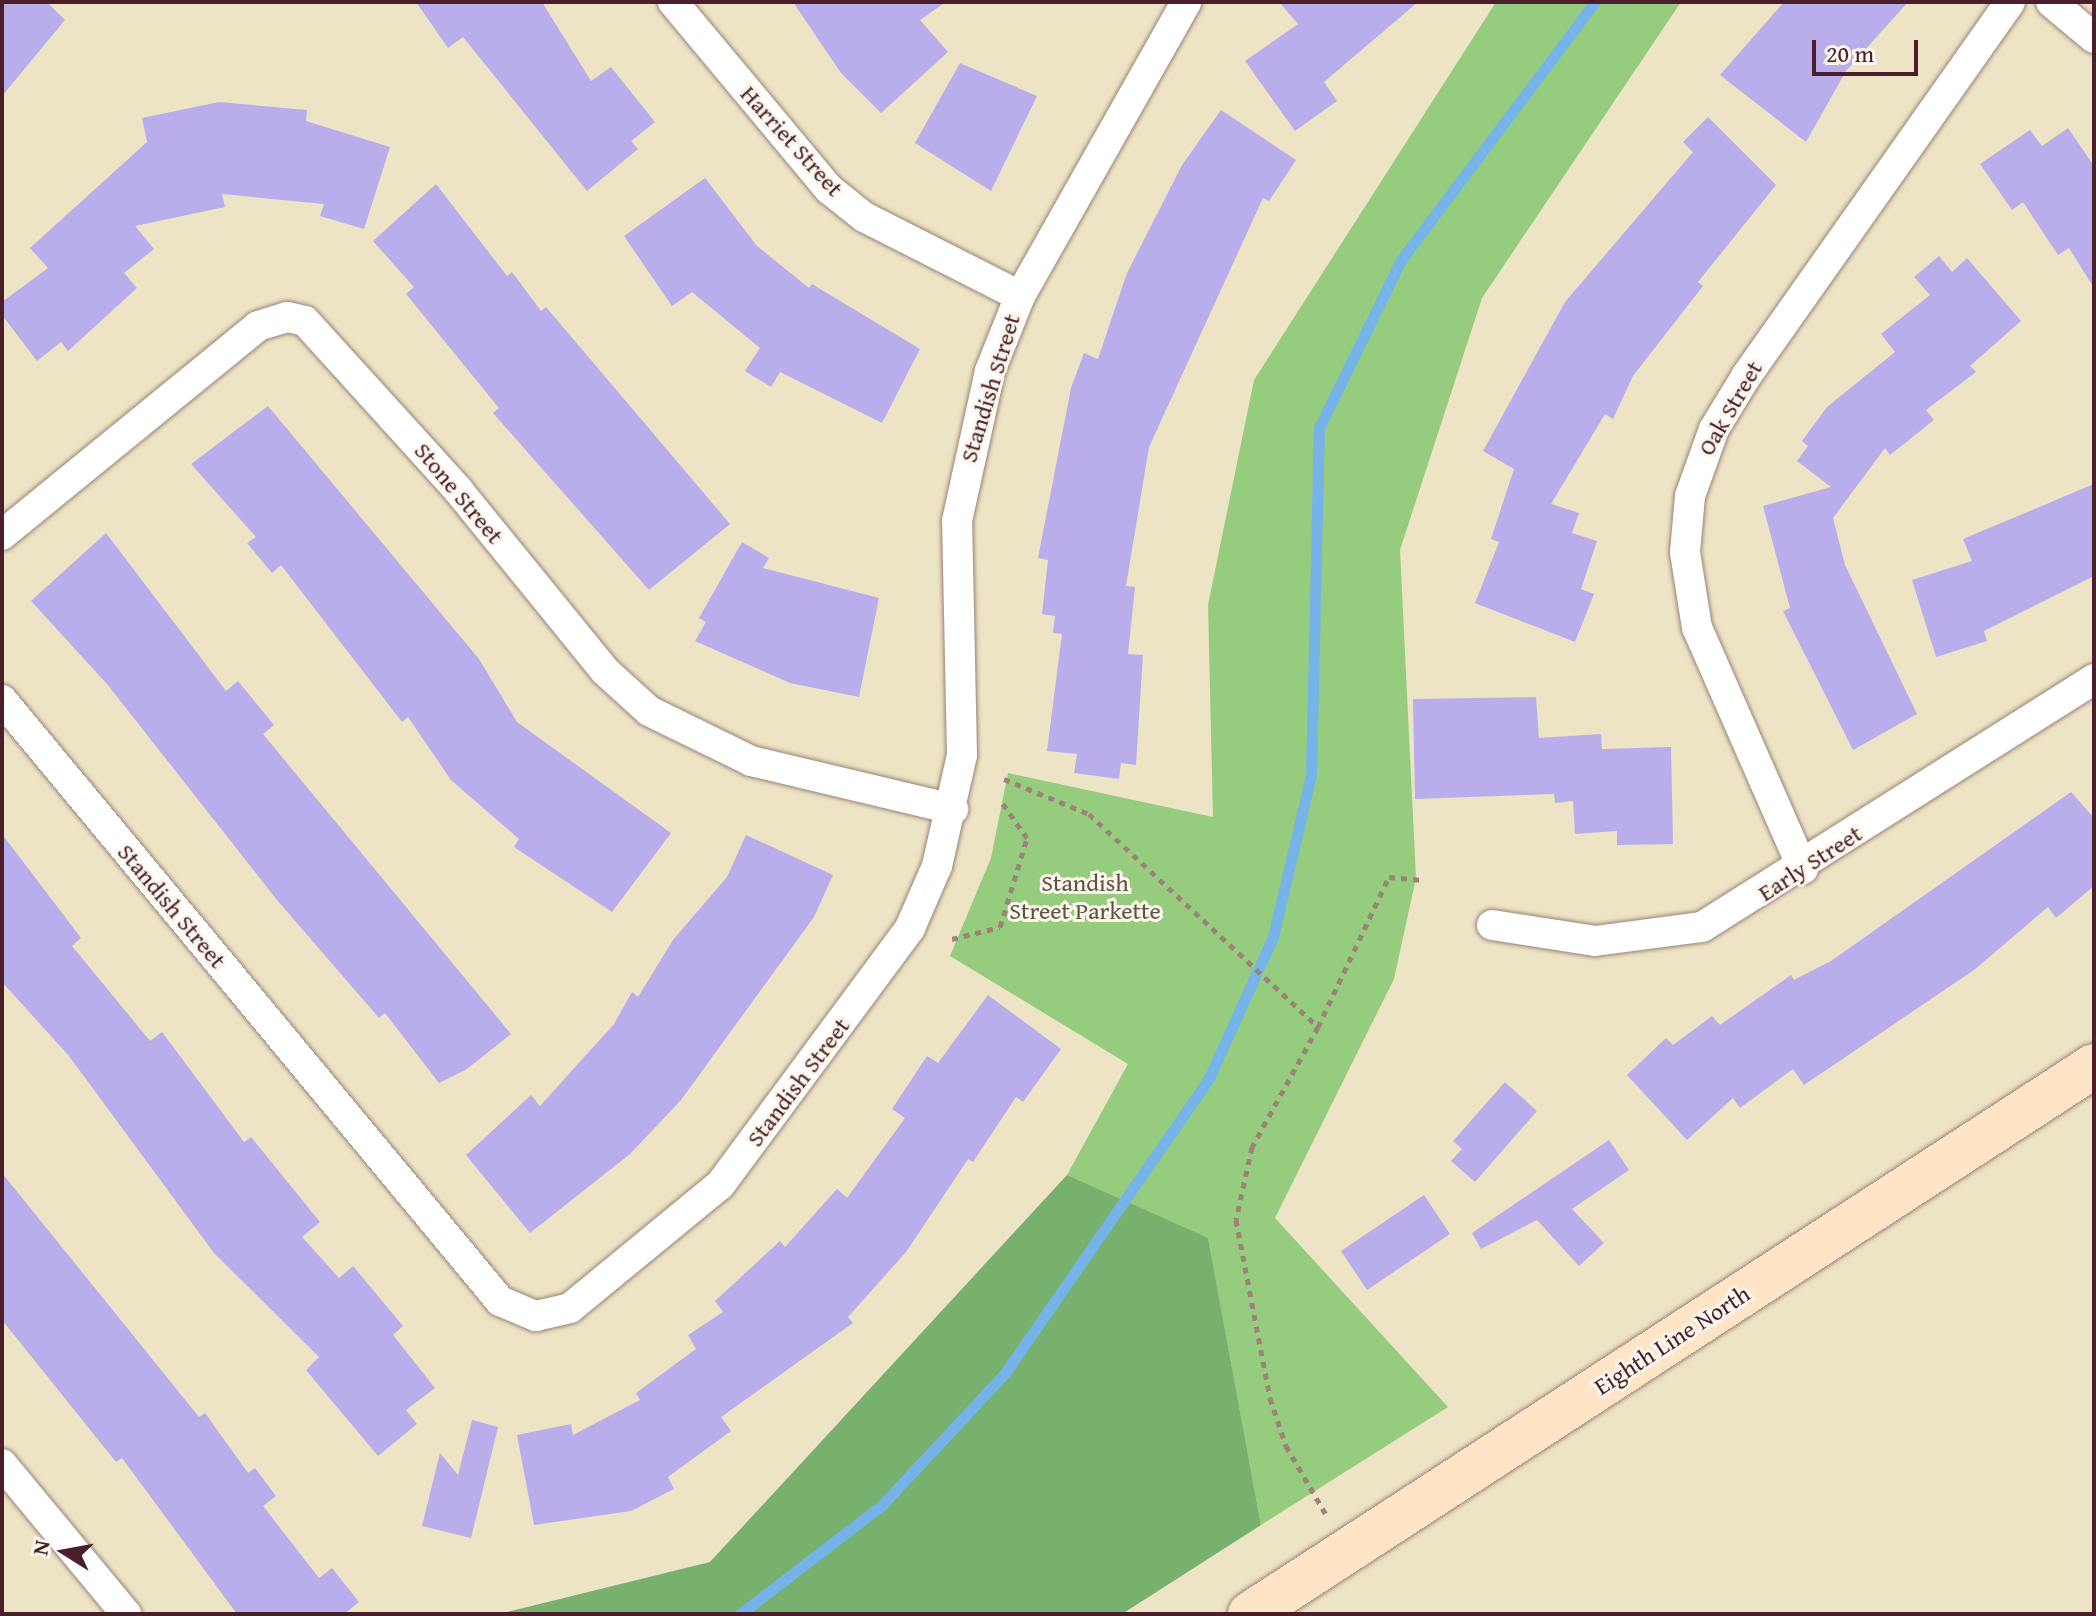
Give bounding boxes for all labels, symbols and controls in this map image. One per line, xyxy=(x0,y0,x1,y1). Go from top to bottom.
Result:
scale bar xyxy=(1816,24,1922,74)
text: 20 m xyxy=(1826,36,1874,71)
street label: Harriet Street xyxy=(735,80,849,202)
street label: Standish Street xyxy=(954,310,1026,466)
street label: Oak Street xyxy=(1692,356,1768,460)
street label: Stone Street xyxy=(408,437,510,549)
street label: Early Street xyxy=(1753,819,1867,907)
street label: Standish Street xyxy=(112,838,232,974)
park label: Standish Street Parkette xyxy=(1009,869,1161,925)
street label: Standish Street xyxy=(740,1012,856,1152)
street label: Eighth Line North xyxy=(1589,1279,1755,1401)
north arrow xyxy=(24,1512,104,1592)
text: N xyxy=(23,1537,58,1558)

